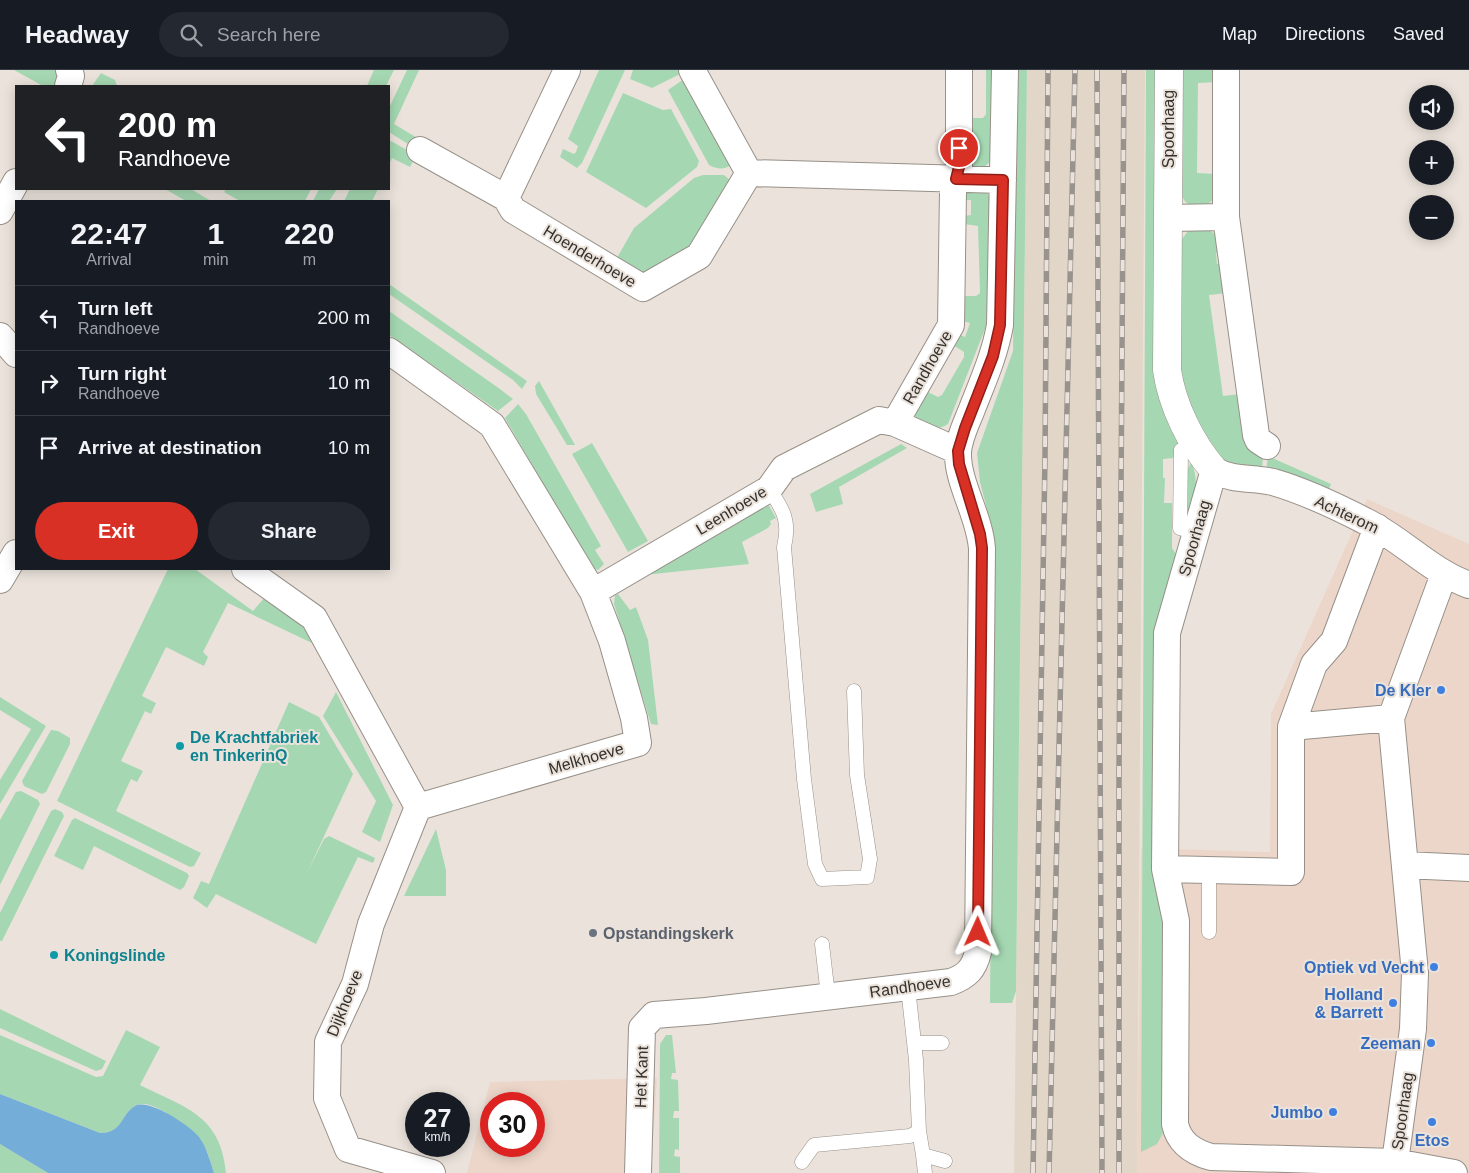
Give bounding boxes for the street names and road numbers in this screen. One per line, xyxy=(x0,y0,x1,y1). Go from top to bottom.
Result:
street label: Spoorhaag xyxy=(1160,90,1177,168)
street label: Hoenderhoeve xyxy=(540,222,639,291)
street label: Randhoeve xyxy=(900,327,955,407)
street label: Leenhoeve xyxy=(693,483,770,538)
street label: Achterom xyxy=(1312,492,1381,537)
street label: Spoorhaag xyxy=(1176,498,1213,578)
street label: Melkhoeve xyxy=(547,740,626,777)
street label: Dijkhoeve xyxy=(323,967,366,1039)
street label: Randhoeve xyxy=(868,972,952,1001)
street label: Het Kant xyxy=(632,1045,651,1108)
street label: Spoorhaag xyxy=(1389,1071,1416,1151)

